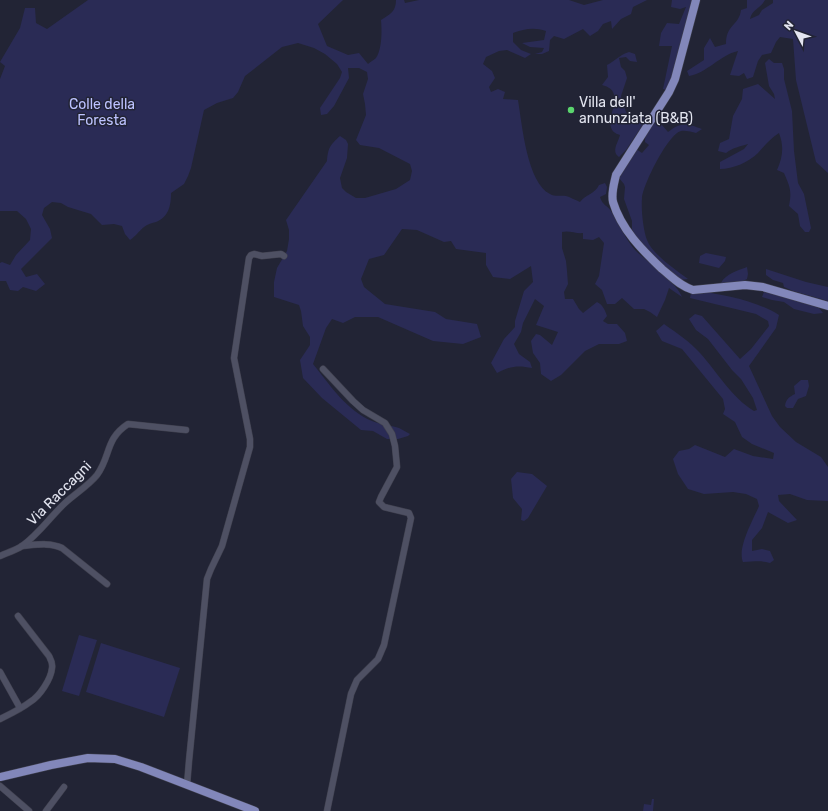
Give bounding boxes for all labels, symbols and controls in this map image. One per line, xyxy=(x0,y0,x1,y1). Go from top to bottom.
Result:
north arrow xyxy=(776,12,816,52)
text: N xyxy=(781,18,796,33)
place label: Villa dell' annunziata (B&B) xyxy=(579,94,693,127)
park label: Colle della Foresta xyxy=(69,96,135,129)
marker: Villa dell' annunziata (B&B) xyxy=(566,105,576,115)
street label: Via Raccagni xyxy=(24,458,95,529)

